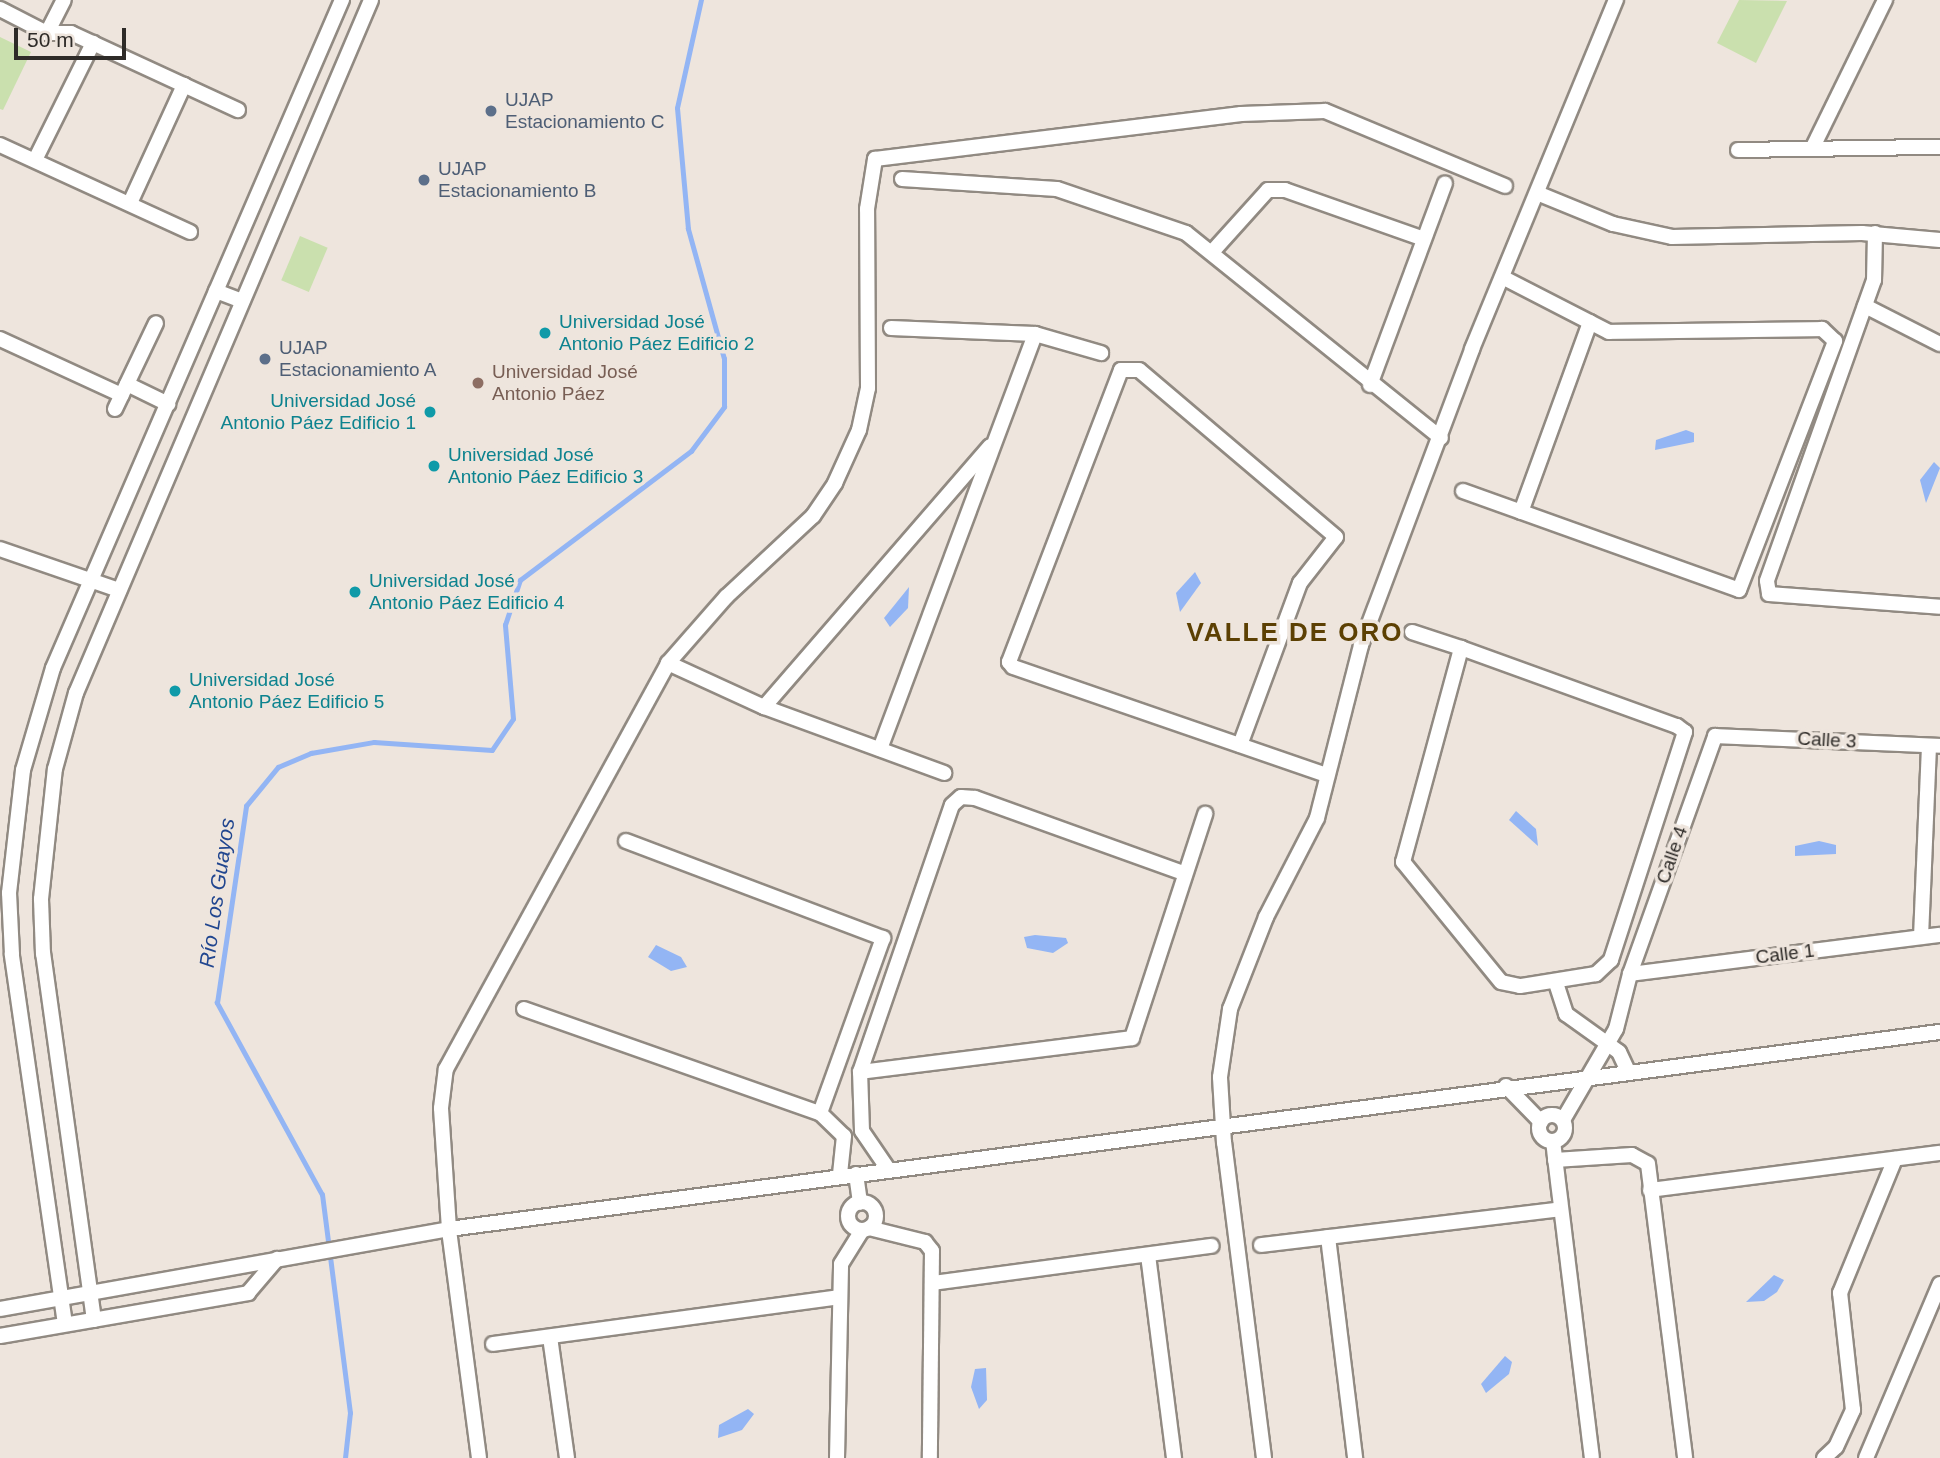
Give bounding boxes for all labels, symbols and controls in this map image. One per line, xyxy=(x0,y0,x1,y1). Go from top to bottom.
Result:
scale bar xyxy=(18,14,130,58)
text: 50 m xyxy=(27,28,74,51)
place label: UJAP Estacionamiento C xyxy=(505,89,664,133)
marker: UJAP Estacionamiento C xyxy=(483,103,499,119)
place label: UJAP Estacionamiento B xyxy=(438,158,596,202)
marker: UJAP Estacionamiento B xyxy=(416,172,432,188)
place label: Universidad José Antonio Páez Edificio 2 xyxy=(559,311,754,355)
marker: Universidad José Antonio Páez Edificio 2 xyxy=(537,325,553,341)
place label: UJAP Estacionamiento A xyxy=(279,337,437,381)
marker: UJAP Estacionamiento A xyxy=(257,351,273,367)
place label: Universidad José Antonio Páez xyxy=(492,361,638,405)
marker: Universidad José Antonio Páez xyxy=(470,375,486,391)
place label: Universidad José Antonio Páez Edificio 1 xyxy=(221,390,416,434)
marker: Universidad José Antonio Páez Edificio 1 xyxy=(422,404,438,420)
place label: Universidad José Antonio Páez Edificio 3 xyxy=(448,444,643,488)
marker: Universidad José Antonio Páez Edificio 3 xyxy=(426,458,442,474)
place label: Universidad José Antonio Páez Edificio 4 xyxy=(369,570,564,614)
marker: Universidad José Antonio Páez Edificio 4 xyxy=(347,584,363,600)
district label: VALLE DE ORO xyxy=(1188,617,1402,649)
place label: Universidad José Antonio Páez Edificio 5 xyxy=(189,669,384,713)
marker: Universidad José Antonio Páez Edificio 5 xyxy=(167,683,183,699)
street label: Calle 3 xyxy=(1797,727,1857,753)
water label: Río Los Guayos xyxy=(194,817,240,969)
street label: Calle 4 xyxy=(1652,823,1692,887)
street label: Calle 1 xyxy=(1754,939,1816,969)

